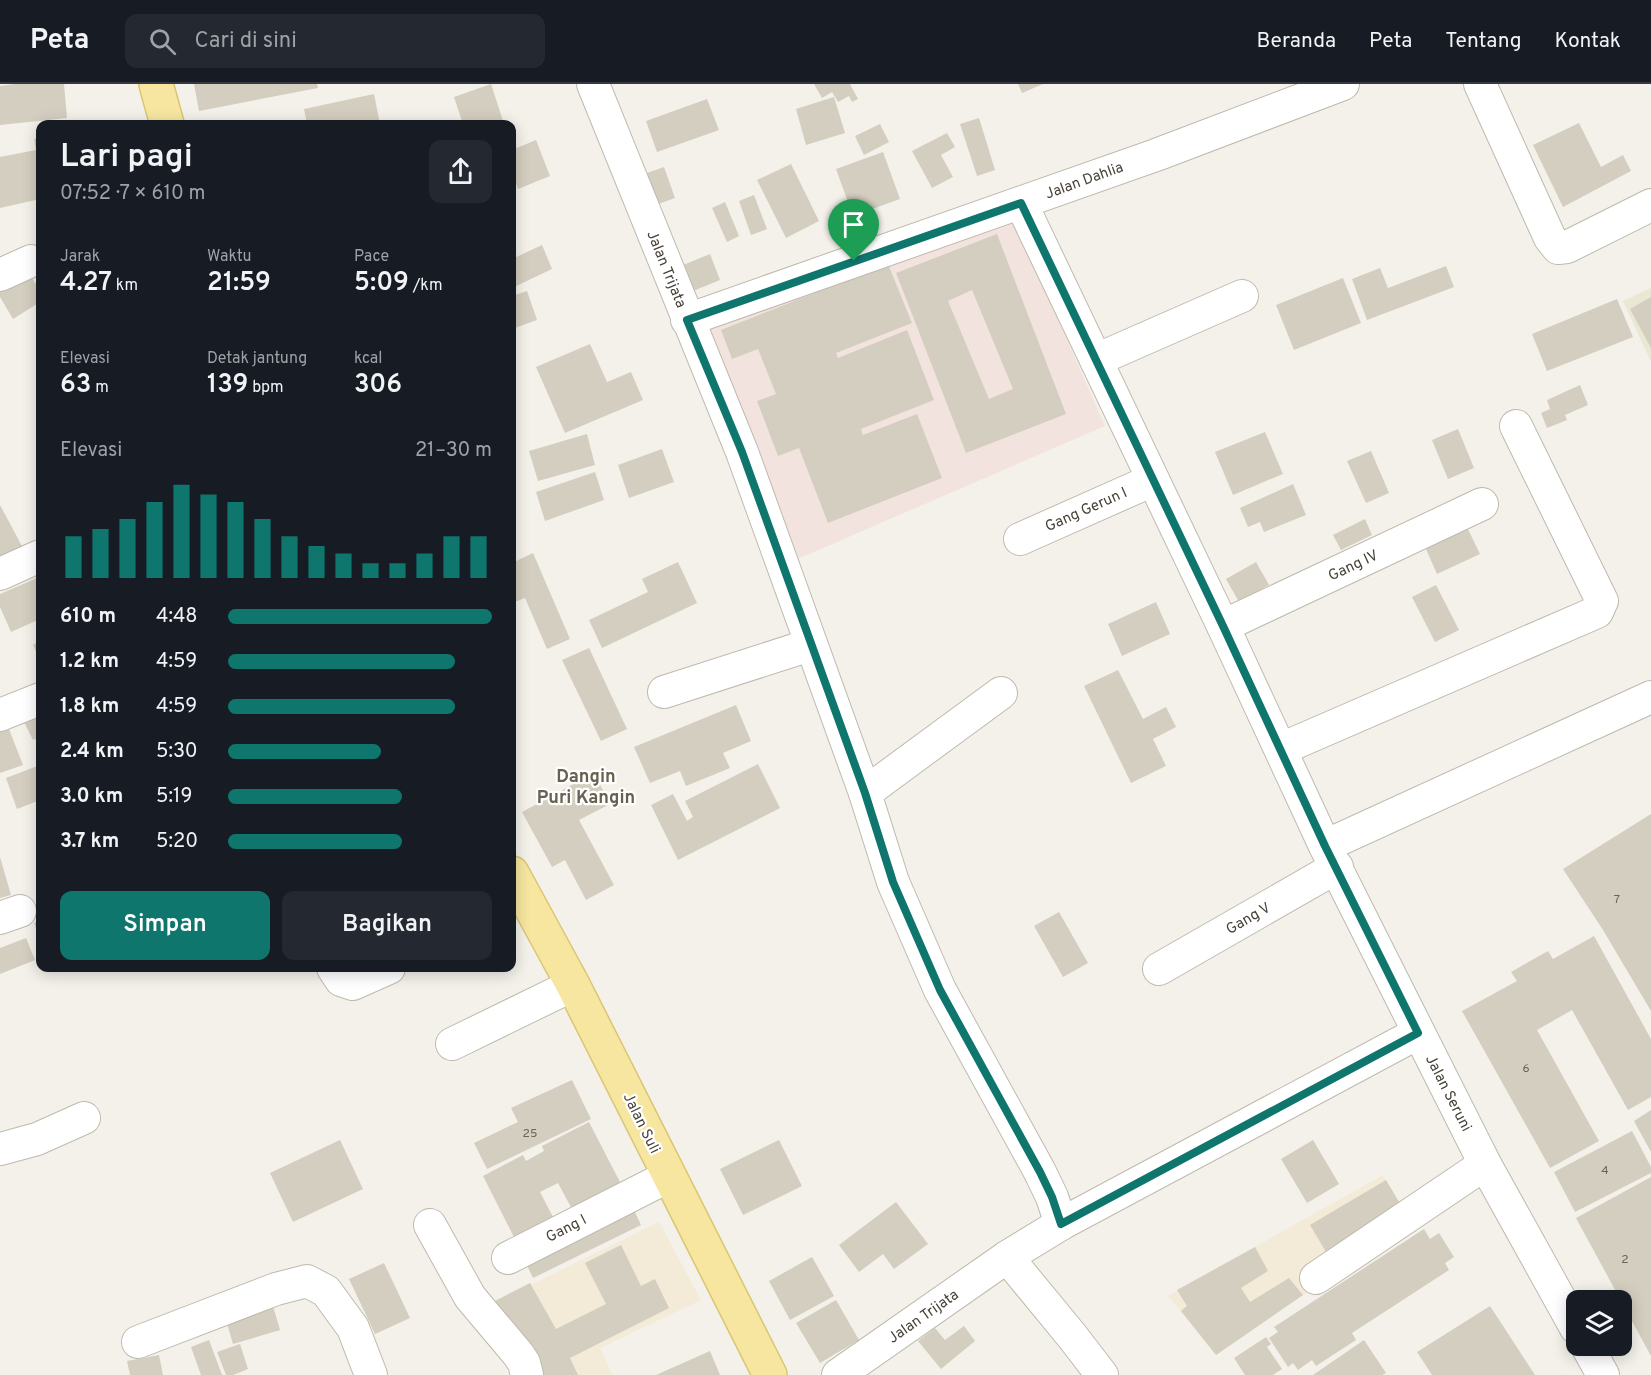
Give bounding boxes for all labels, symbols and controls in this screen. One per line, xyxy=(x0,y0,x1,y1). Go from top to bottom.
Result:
search box xyxy=(125,14,545,68)
text: Peta xyxy=(30,23,89,59)
icon: search xyxy=(146,25,179,58)
text: Cari di sini xyxy=(194,28,297,55)
text: Beranda xyxy=(1257,28,1336,55)
text: Peta xyxy=(1369,28,1412,55)
text: Tentang xyxy=(1445,28,1522,55)
text: Kontak xyxy=(1555,28,1621,55)
text: Lari pagi xyxy=(60,137,193,179)
button: share xyxy=(429,140,492,203)
street label: Jalan Dahlia xyxy=(1043,158,1126,204)
text: 07:52 · 7 × 610 m xyxy=(60,181,205,207)
pin xyxy=(828,199,879,261)
icon: arrive xyxy=(837,208,870,241)
street label: Jalan Trijata xyxy=(641,228,690,311)
text: Jarak xyxy=(60,247,100,267)
text: Waktu xyxy=(207,247,251,267)
text: Pace xyxy=(354,247,389,267)
text: 4.27 xyxy=(60,267,112,300)
text: 21:59 xyxy=(207,267,271,300)
text: 5:09 xyxy=(354,267,409,300)
text: km xyxy=(112,276,138,296)
text: /km xyxy=(409,276,443,296)
text: Elevasi xyxy=(60,349,110,369)
text: Detak jantung xyxy=(207,349,307,369)
text: kcal xyxy=(354,349,382,369)
text: 63 xyxy=(60,369,91,402)
text: 139 xyxy=(207,369,248,402)
text: 306 xyxy=(354,369,402,402)
text: m xyxy=(91,378,109,398)
text: bpm xyxy=(248,378,284,398)
text: Elevasi xyxy=(60,438,122,464)
text: 21–30 m xyxy=(415,438,492,464)
street label: Gang Gerun I xyxy=(1043,484,1131,537)
street label: Gang IV xyxy=(1326,546,1382,586)
text: 610 m xyxy=(60,604,116,630)
text: 4:48 xyxy=(156,604,198,630)
text: 1.2 km xyxy=(60,649,119,675)
text: 4:59 xyxy=(156,649,197,675)
text: 1.8 km xyxy=(60,694,119,720)
text: 4:59 xyxy=(156,694,197,720)
text: 2.4 km xyxy=(60,739,124,765)
text: 5:30 xyxy=(156,739,198,765)
district label: Dangin Puri Kangin xyxy=(537,766,635,810)
text: 3.0 km xyxy=(60,784,123,810)
text: 5:19 xyxy=(156,784,192,810)
text: 3.7 km xyxy=(60,829,119,855)
text: 5:20 xyxy=(156,829,198,855)
button: Simpan xyxy=(60,891,270,960)
button: Bagikan xyxy=(282,891,492,960)
house number: 7 xyxy=(1614,892,1620,908)
street label: Gang V xyxy=(1223,899,1275,940)
street label: Jalan Seruni xyxy=(1420,1052,1475,1135)
house number: 6 xyxy=(1522,1061,1530,1077)
street label: Jalan Suli xyxy=(618,1090,663,1157)
house number: 25 xyxy=(523,1126,537,1142)
house number: 4 xyxy=(1601,1163,1609,1179)
street label: Gang I xyxy=(543,1211,590,1248)
house number: 2 xyxy=(1621,1252,1629,1268)
street label: Jalan Trijata xyxy=(885,1286,963,1348)
map controls xyxy=(1566,1290,1632,1356)
button: layers xyxy=(1566,1290,1632,1356)

